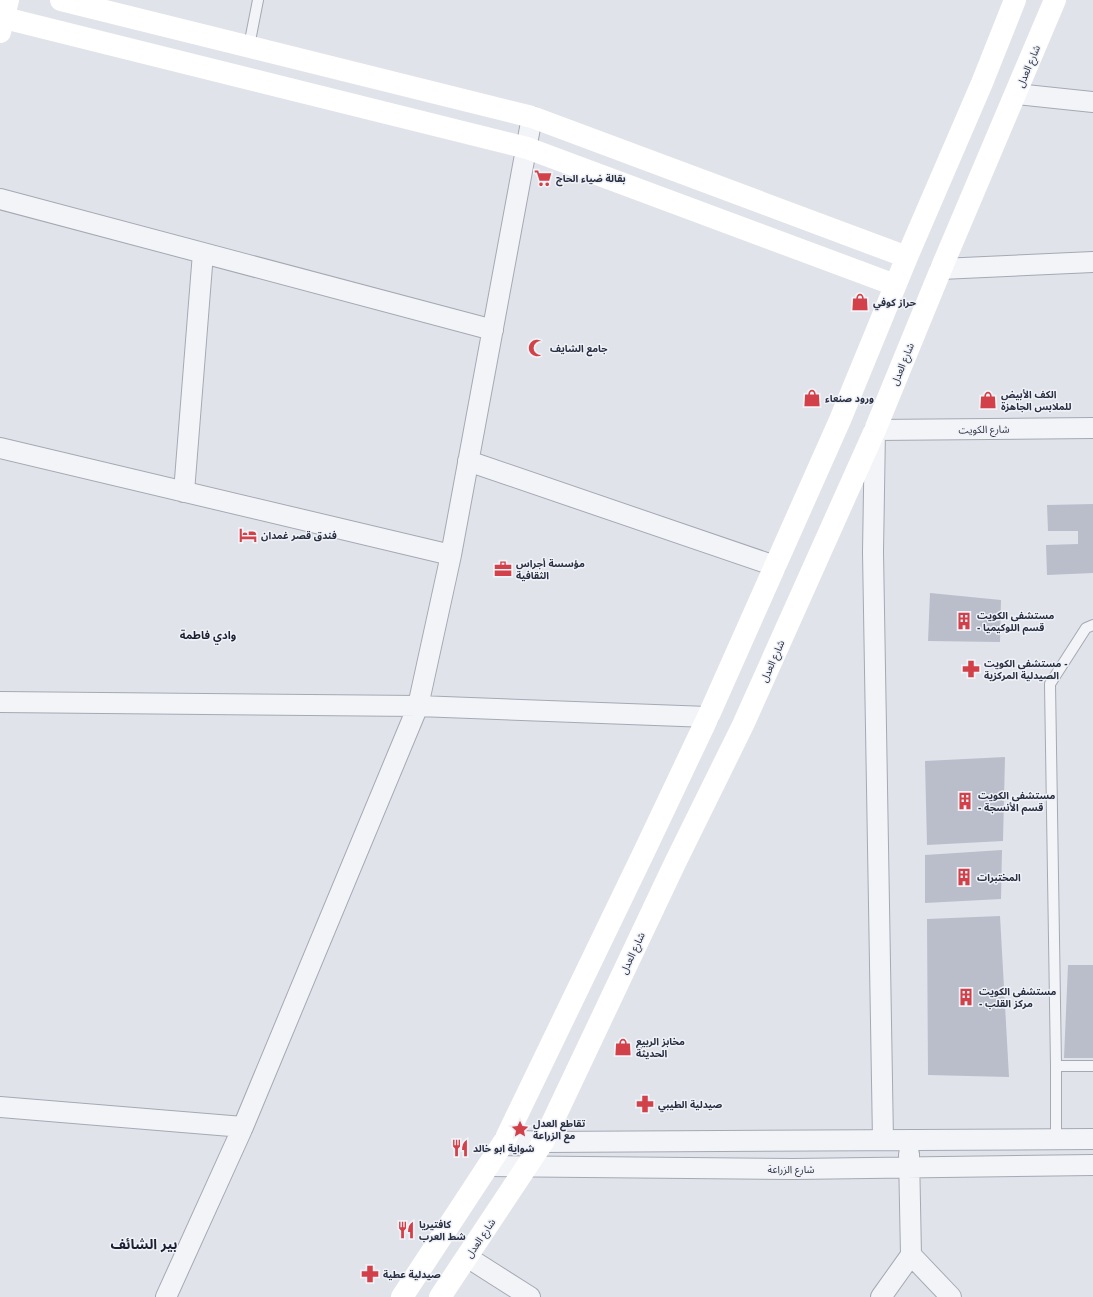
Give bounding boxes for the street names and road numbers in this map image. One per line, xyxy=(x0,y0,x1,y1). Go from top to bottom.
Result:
street label: شارع العدل xyxy=(1015,43,1044,90)
street label: شارع العدل xyxy=(889,341,918,388)
street label: شارع الكويت xyxy=(958,424,1010,437)
street label: شارع العدل xyxy=(758,638,788,685)
street label: شارع العدل xyxy=(618,930,649,977)
street label: شارع الزراعة xyxy=(768,1164,815,1177)
street label: شارع العدل xyxy=(463,1217,499,1261)

